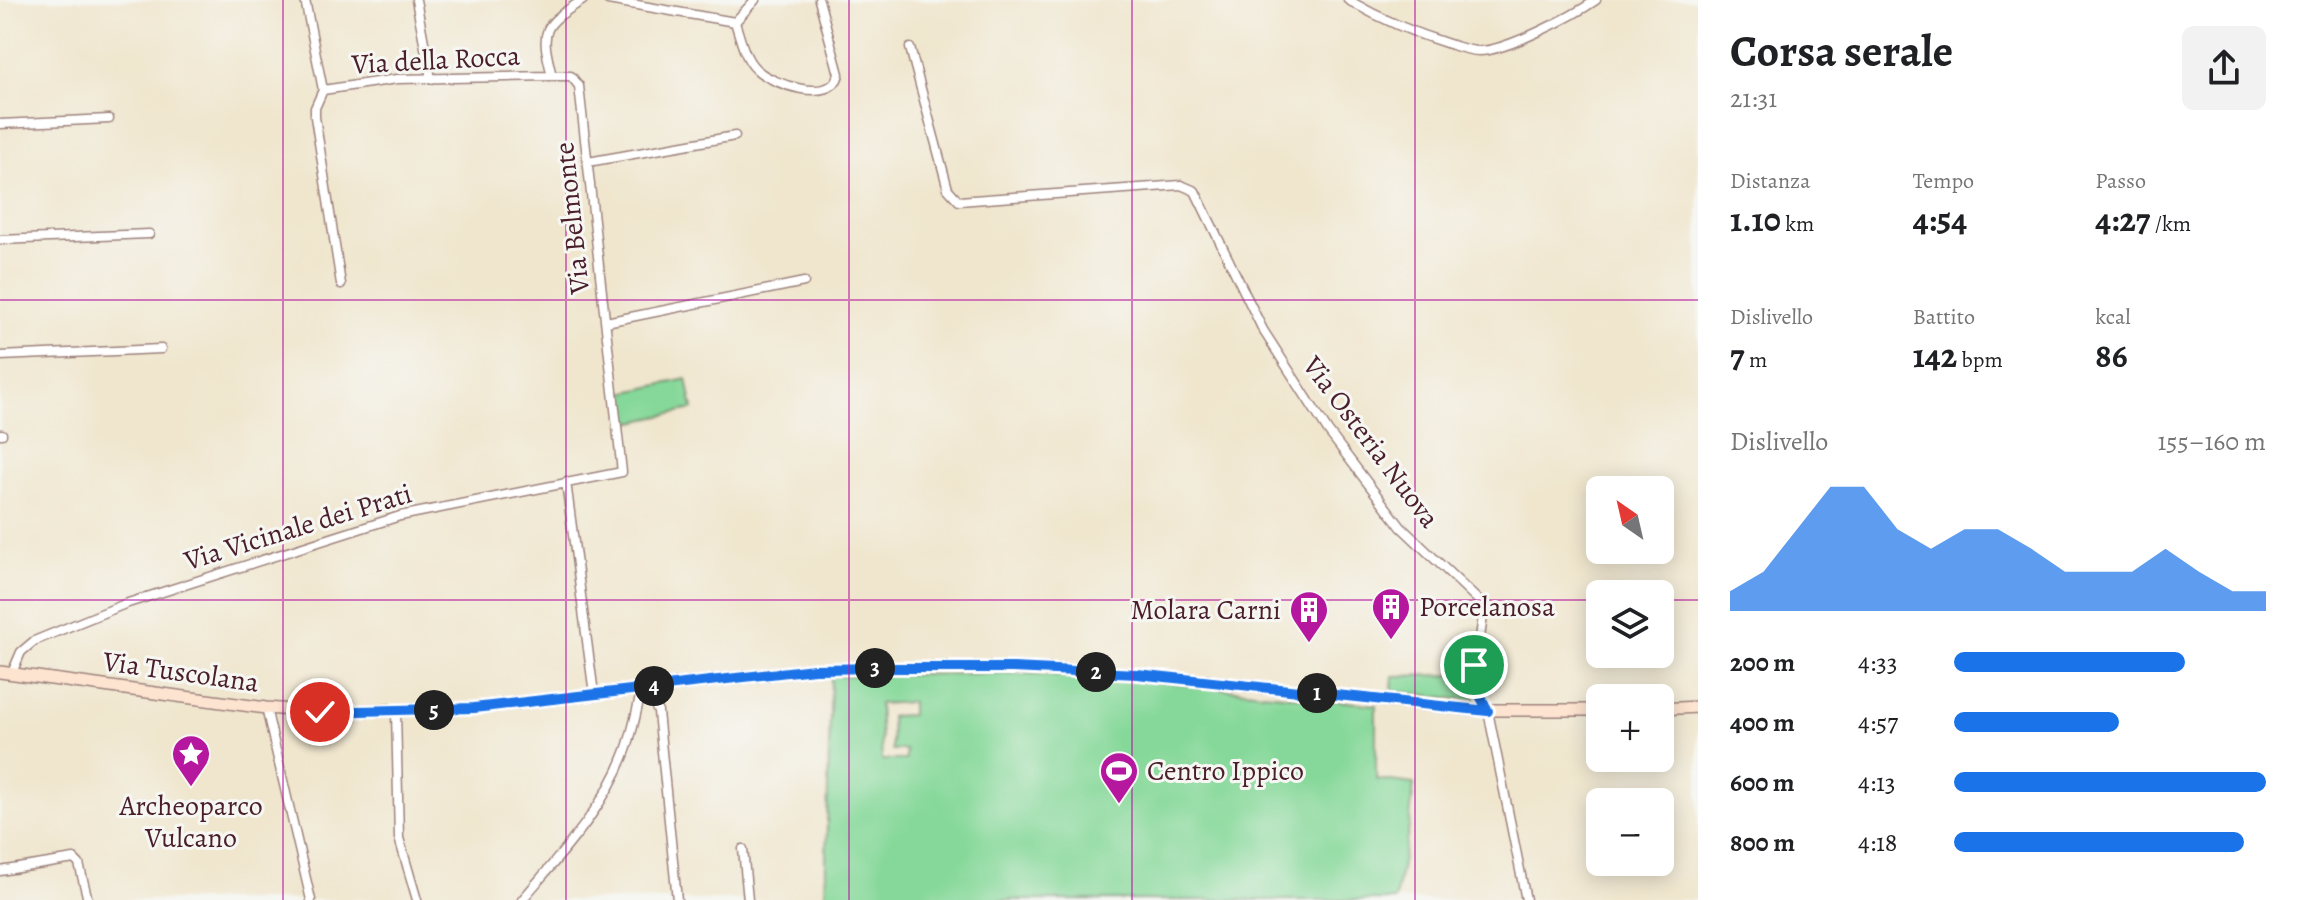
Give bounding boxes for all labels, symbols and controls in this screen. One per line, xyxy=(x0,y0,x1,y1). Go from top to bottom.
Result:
text: Corsa serale xyxy=(1730,21,1953,81)
button: share xyxy=(2182,26,2266,110)
street label: Via della Rocca xyxy=(350,37,521,83)
text: 21:31 xyxy=(1730,81,1777,116)
street label: Via Belmonte xyxy=(545,140,599,297)
text: Distanza xyxy=(1730,166,1810,196)
text: Tempo xyxy=(1913,166,1974,196)
text: Passo xyxy=(2095,166,2146,196)
text: 1.10 xyxy=(1730,196,1781,243)
text: 4:54 xyxy=(1913,196,1967,243)
text: 4:27 xyxy=(2095,196,2150,243)
text: km xyxy=(1781,209,1814,239)
text: /km xyxy=(2150,209,2191,239)
text: Dislivello xyxy=(1730,302,1813,332)
text: Battito xyxy=(1913,302,1975,332)
text: kcal xyxy=(2095,302,2131,332)
text: 7 xyxy=(1730,332,1745,379)
text: 142 xyxy=(1913,332,1957,379)
text: 86 xyxy=(2095,332,2128,379)
text: m xyxy=(1745,345,1767,375)
text: bpm xyxy=(1957,345,2003,375)
street label: Via Osteria Nuova xyxy=(1293,348,1448,536)
text: Dislivello xyxy=(1730,424,1828,459)
text: 155–160 m xyxy=(2157,424,2266,459)
street label: Via Vicinale dei Prati xyxy=(179,474,416,580)
north arrow xyxy=(1586,476,1674,564)
map controls xyxy=(1586,476,1674,876)
button: layers xyxy=(1586,580,1674,668)
building icon: Porcelanosa xyxy=(1370,586,1412,641)
place label: Porcelanosa xyxy=(1419,588,1555,626)
building icon: Molara Carni xyxy=(1288,589,1330,644)
place label: Molara Carni xyxy=(1130,591,1281,629)
pin xyxy=(1440,631,1508,699)
street label: Via Tuscolana xyxy=(100,642,261,702)
icon: arrive xyxy=(1452,643,1496,687)
text: 200 m xyxy=(1730,645,1795,680)
text: 4:33 xyxy=(1858,645,1898,680)
pin: 3 xyxy=(855,648,895,688)
pin: 2 xyxy=(1076,652,1116,692)
text: 3 xyxy=(870,653,880,683)
text: 2 xyxy=(1091,657,1101,687)
pin: 4 xyxy=(634,666,674,706)
text: 4 xyxy=(649,671,659,701)
pin: 1 xyxy=(1297,673,1337,713)
pin xyxy=(286,678,354,746)
text: 1 xyxy=(1313,678,1321,708)
button: + xyxy=(1586,684,1674,772)
icon: check xyxy=(298,690,342,734)
pin: 5 xyxy=(414,690,454,730)
text: 5 xyxy=(429,695,439,725)
text: 400 m xyxy=(1730,705,1795,740)
text: 4:57 xyxy=(1858,705,1898,740)
place icon: Archeoparco Vulcano xyxy=(170,733,212,788)
sports icon: Centro Ippico xyxy=(1098,750,1140,805)
place label: Centro Ippico xyxy=(1147,752,1304,790)
text: 600 m xyxy=(1730,765,1795,800)
text: 4:13 xyxy=(1858,765,1896,800)
place label: Archeoparco Vulcano xyxy=(118,787,263,857)
button: − xyxy=(1586,788,1674,876)
text: 800 m xyxy=(1730,825,1795,860)
text: 4:18 xyxy=(1858,825,1897,860)

